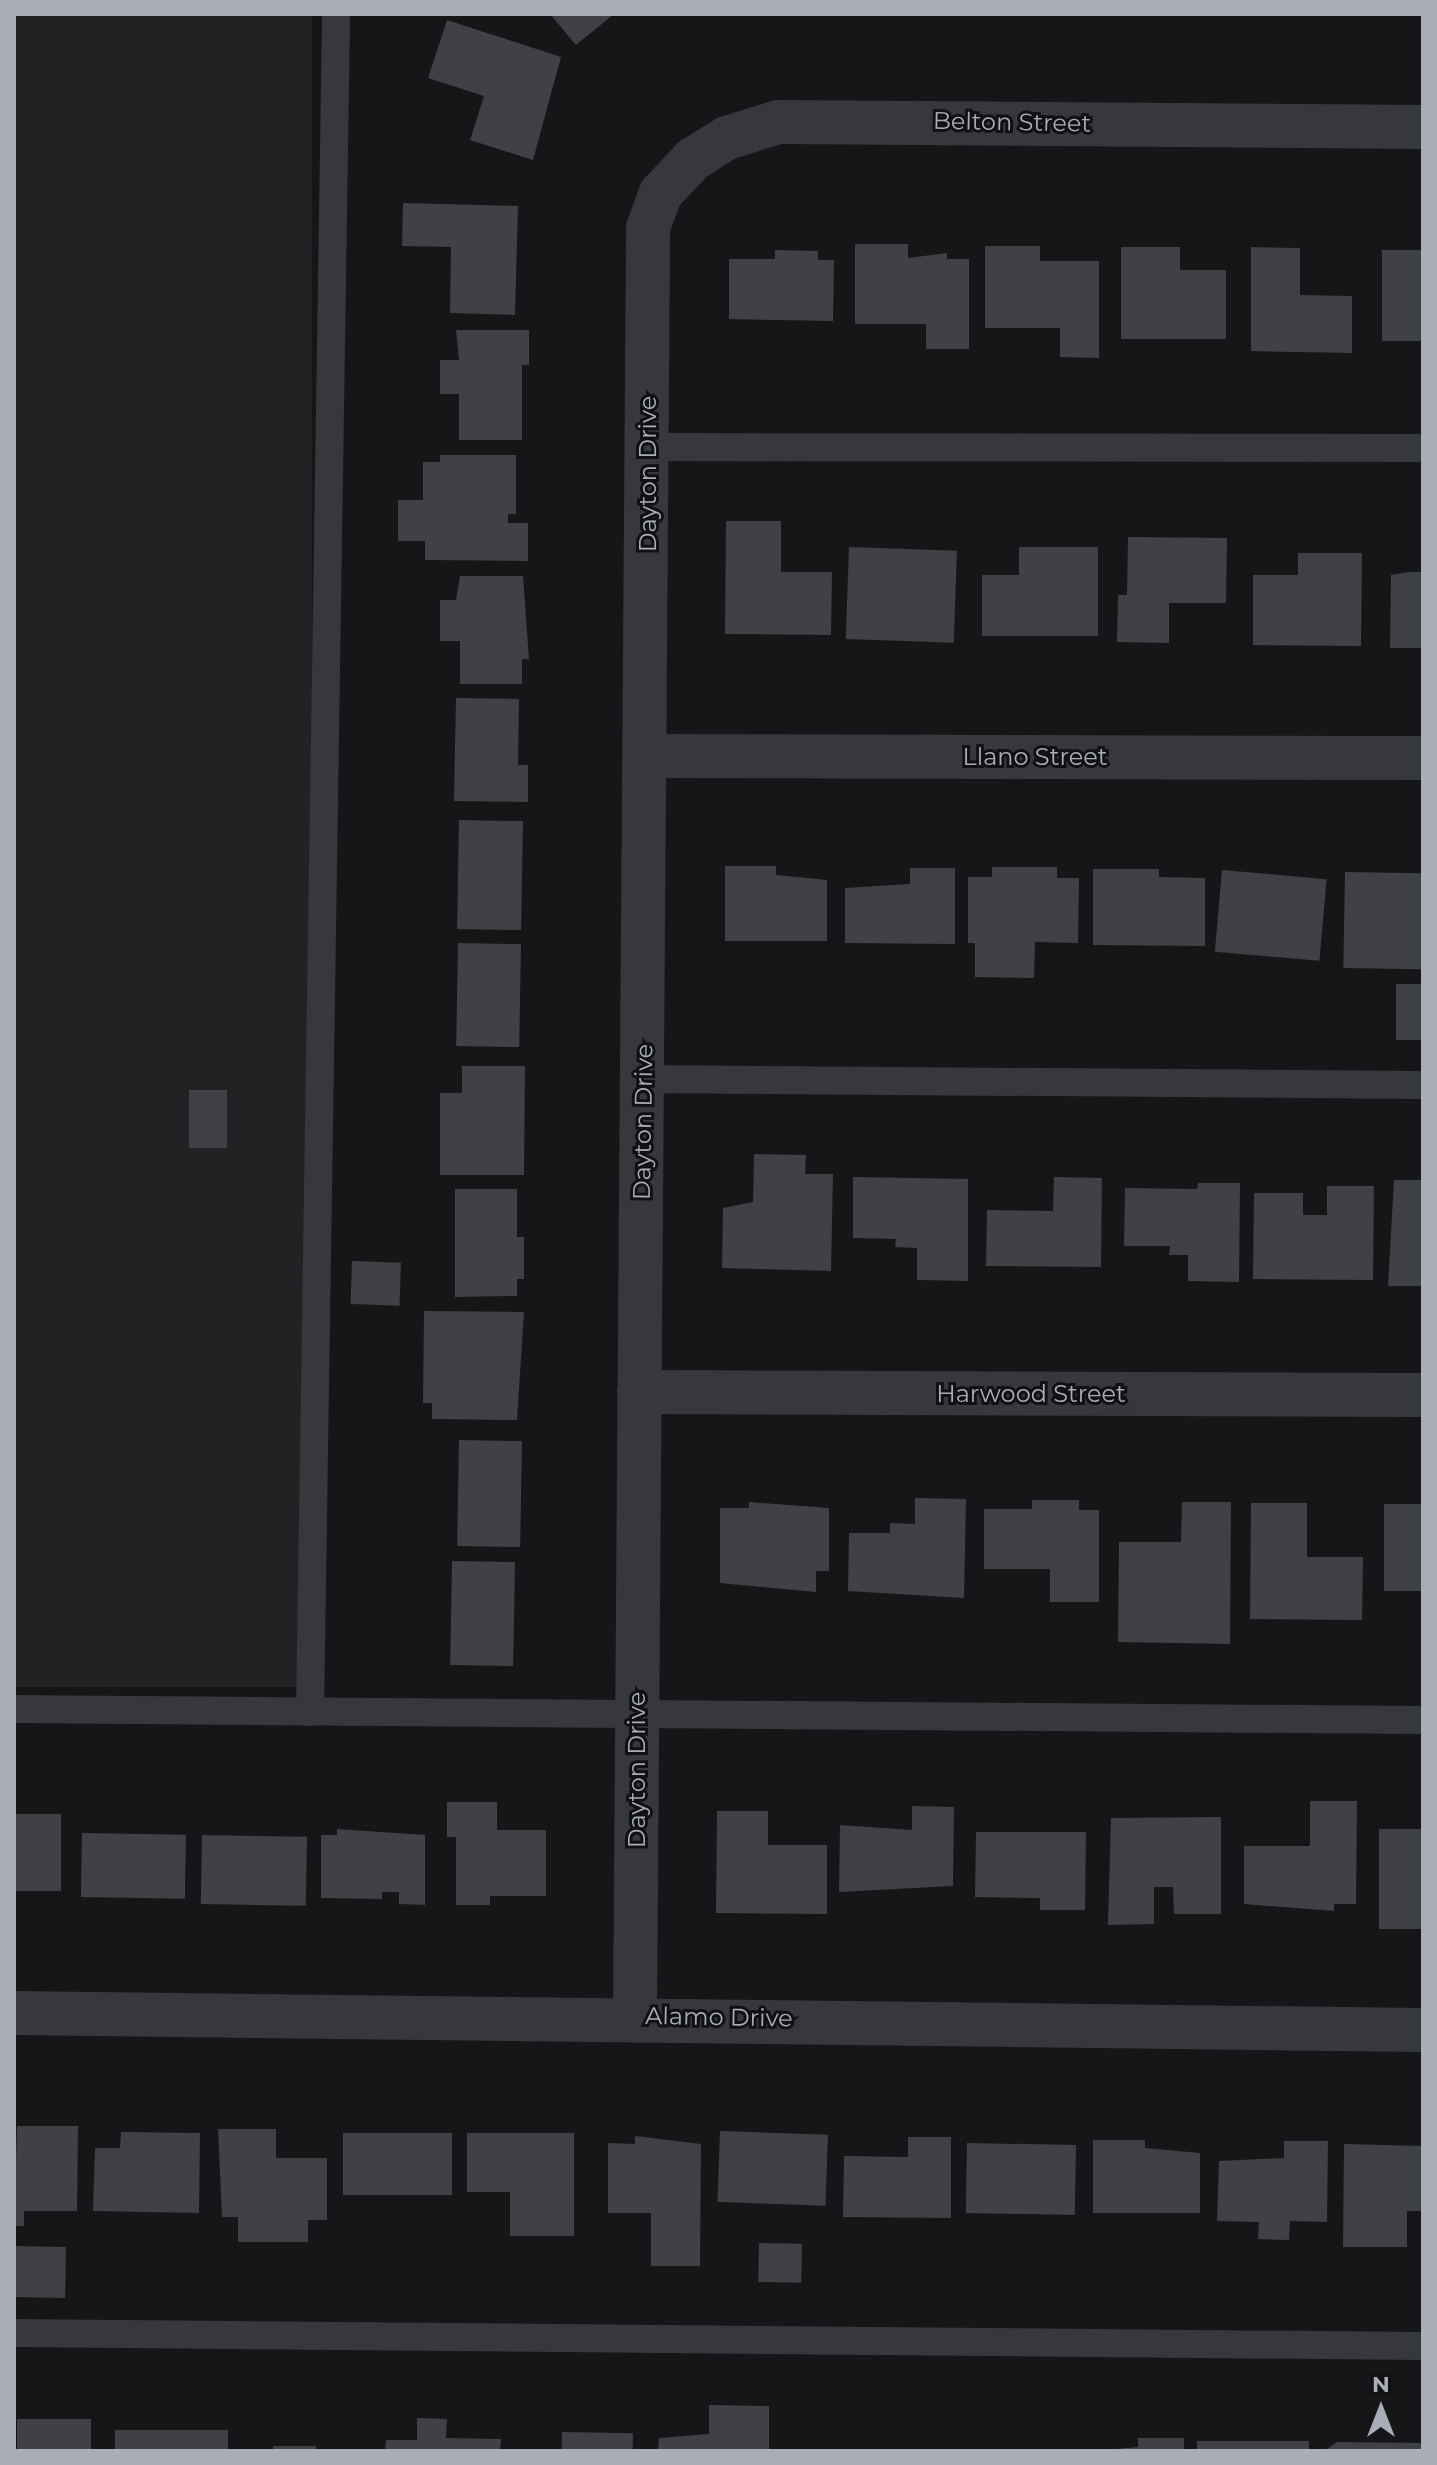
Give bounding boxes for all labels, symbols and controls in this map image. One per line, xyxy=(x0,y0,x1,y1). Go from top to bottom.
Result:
street label: Belton Street xyxy=(933,106,1091,138)
street label: Dayton Drive xyxy=(634,396,662,552)
street label: Llano Street xyxy=(963,743,1107,771)
street label: Dayton Drive xyxy=(627,1044,659,1200)
street label: Harwood Street xyxy=(936,1380,1126,1408)
street label: Dayton Drive xyxy=(623,1692,651,1848)
street label: Alamo Drive xyxy=(645,2001,793,2033)
north arrow xyxy=(1341,2369,1421,2449)
text: N xyxy=(1372,2371,1390,2398)

